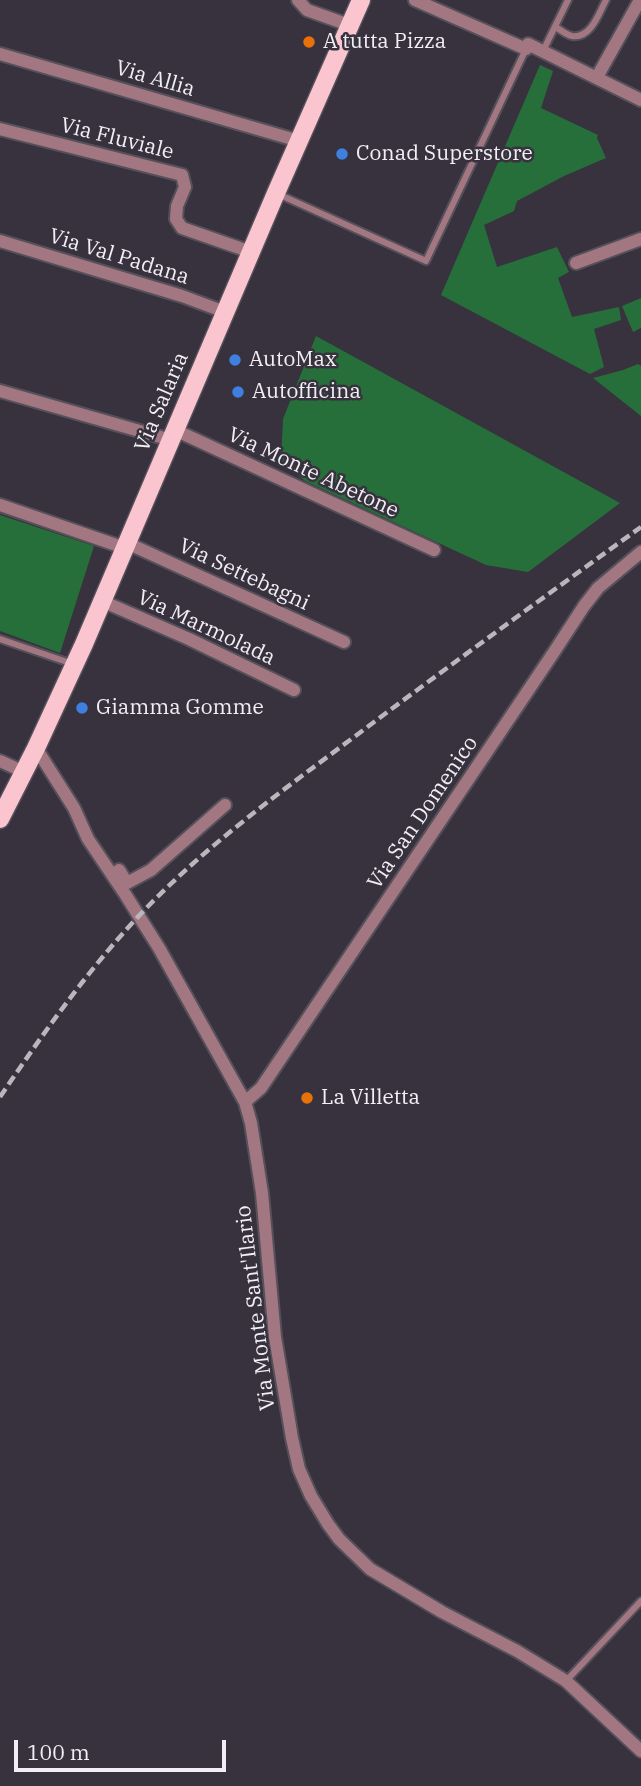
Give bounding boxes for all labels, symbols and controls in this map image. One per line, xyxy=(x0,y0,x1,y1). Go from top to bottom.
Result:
place label: A tutta Pizza xyxy=(323,29,446,55)
marker: A tutta Pizza xyxy=(301,34,317,50)
street label: Via Allia xyxy=(112,56,198,102)
street label: Via Fluviale xyxy=(58,113,176,165)
place label: Conad Superstore xyxy=(356,141,533,167)
marker: Conad Superstore xyxy=(334,146,350,162)
street label: Via Val Padana xyxy=(46,224,192,290)
place label: AutoMax xyxy=(249,347,337,373)
street label: Via Salaria xyxy=(130,349,194,455)
marker: AutoMax xyxy=(227,352,243,368)
place label: Autofficina xyxy=(252,379,361,405)
marker: Autofficina xyxy=(230,384,246,400)
street label: Via Monte Abetone xyxy=(223,422,403,524)
street label: Via Settebagni xyxy=(175,534,313,616)
street label: Via Marmolada xyxy=(133,585,279,671)
place label: Giamma Gomme xyxy=(96,695,264,721)
marker: Giamma Gomme xyxy=(74,700,90,716)
street label: Via San Domenico xyxy=(362,732,484,894)
place label: La Villetta xyxy=(321,1085,420,1111)
marker: La Villetta xyxy=(299,1090,315,1106)
street label: Via Monte Sant'Ilario xyxy=(231,1204,281,1412)
scale bar xyxy=(18,1726,229,1770)
text: 100 m xyxy=(27,1738,90,1766)

